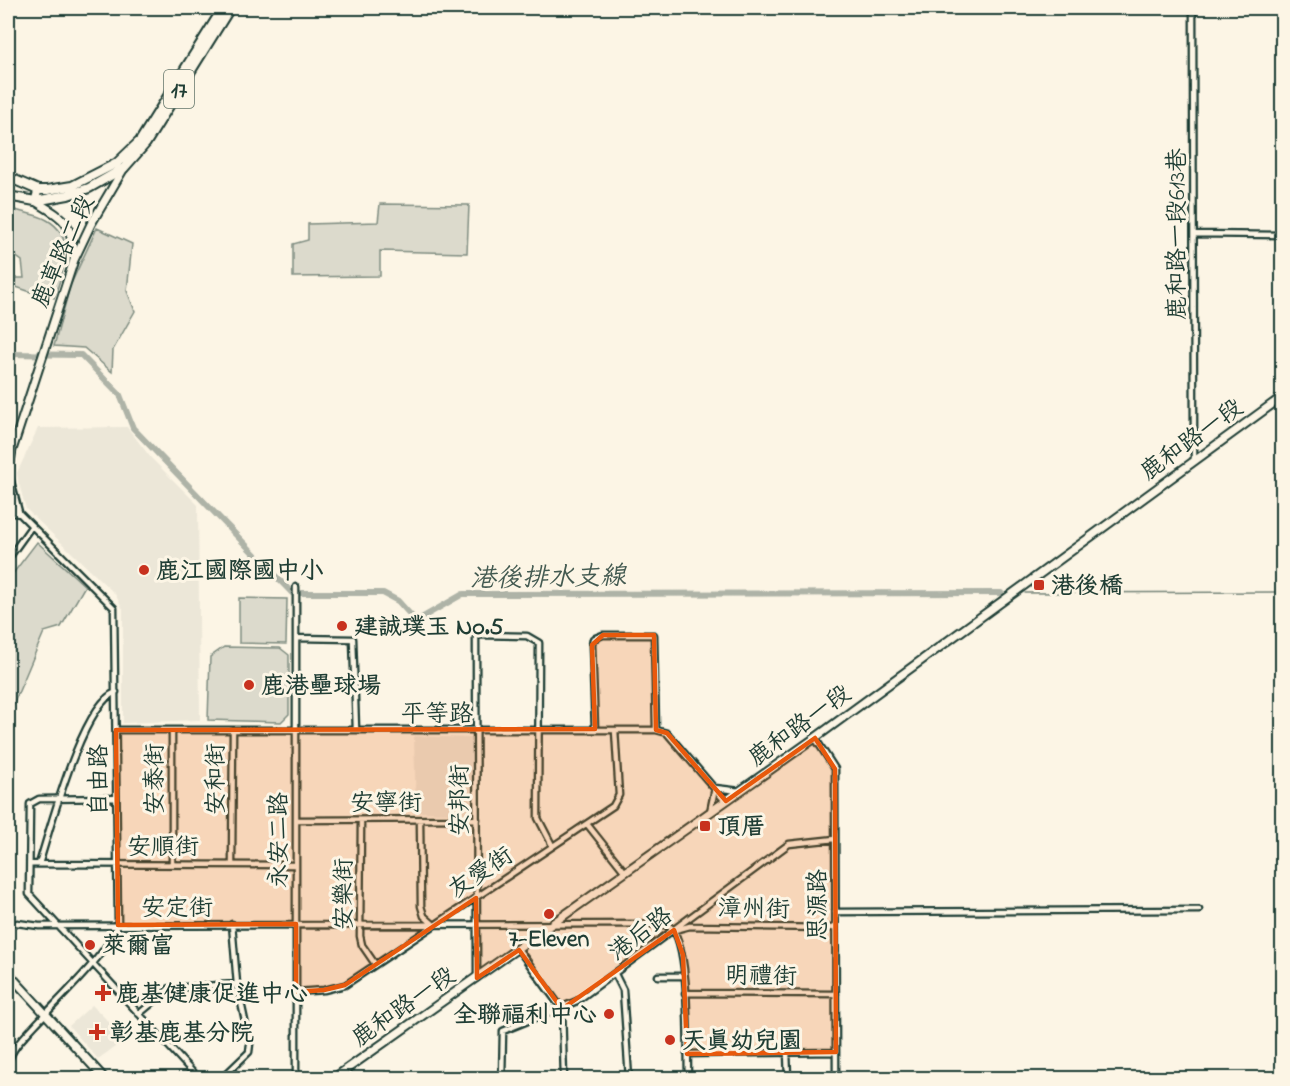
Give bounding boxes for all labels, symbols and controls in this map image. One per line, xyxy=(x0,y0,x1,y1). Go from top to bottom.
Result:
road number: 17 xyxy=(164,70,194,108)
street label: 鹿和路一段613巷 xyxy=(1161,148,1196,320)
street label: 鹿草路二段 xyxy=(24,190,105,314)
street label: 鹿和路一段 xyxy=(1134,392,1251,490)
place label: 鹿江國際國中小 xyxy=(156,555,324,590)
water label: 港後排水支線 xyxy=(470,559,628,599)
marker: 鹿江國際國中小 xyxy=(137,563,151,577)
place label: 港後橋 xyxy=(1051,570,1123,605)
marker: 港後橋 xyxy=(1032,578,1046,592)
place label: 建誠璞玉 No.5 xyxy=(354,611,504,646)
marker: 建誠璞玉 No.5 xyxy=(335,619,349,633)
place label: 鹿港壘球場 xyxy=(261,670,381,705)
marker: 鹿港壘球場 xyxy=(242,678,256,692)
street label: 鹿和路一段 xyxy=(742,678,859,776)
street label: 平等路 xyxy=(401,698,473,733)
street label: 安泰街 xyxy=(139,743,174,815)
street label: 安和街 xyxy=(200,743,235,815)
street label: 自由路 xyxy=(83,744,118,816)
street label: 安邦街 xyxy=(444,764,479,836)
street label: 安寧街 xyxy=(350,787,422,822)
street label: 永安二路 xyxy=(263,792,298,888)
place label: 頂厝 xyxy=(717,811,765,846)
marker: 頂厝 xyxy=(698,819,712,833)
street label: 安順街 xyxy=(127,831,199,866)
street label: 友愛街 xyxy=(442,839,521,909)
street label: 安樂街 xyxy=(328,858,363,930)
street label: 思源路 xyxy=(802,869,837,941)
street label: 安定街 xyxy=(141,892,213,927)
street label: 漳州街 xyxy=(718,892,790,929)
street label: 港后路 xyxy=(602,899,681,971)
marker: 7-Eleven xyxy=(542,907,556,921)
place label: 7-Eleven xyxy=(509,923,590,958)
place label: 萊爾富 xyxy=(102,930,174,965)
marker: 萊爾富 xyxy=(83,938,97,952)
street label: 鹿和路一段 xyxy=(345,959,464,1057)
street label: 明禮街 xyxy=(725,959,797,996)
place label: 鹿基健康促進中心 xyxy=(116,978,308,1013)
marker: 鹿基健康促進中心 xyxy=(94,984,112,1002)
place label: 全聯福利中心 xyxy=(453,999,597,1034)
marker: 全聯福利中心 xyxy=(602,1007,616,1021)
place label: 彰基鹿基分院 xyxy=(110,1017,254,1052)
marker: 彰基鹿基分院 xyxy=(88,1023,106,1041)
place label: 天真幼兒園 xyxy=(682,1025,802,1060)
marker: 天真幼兒園 xyxy=(663,1033,677,1047)

